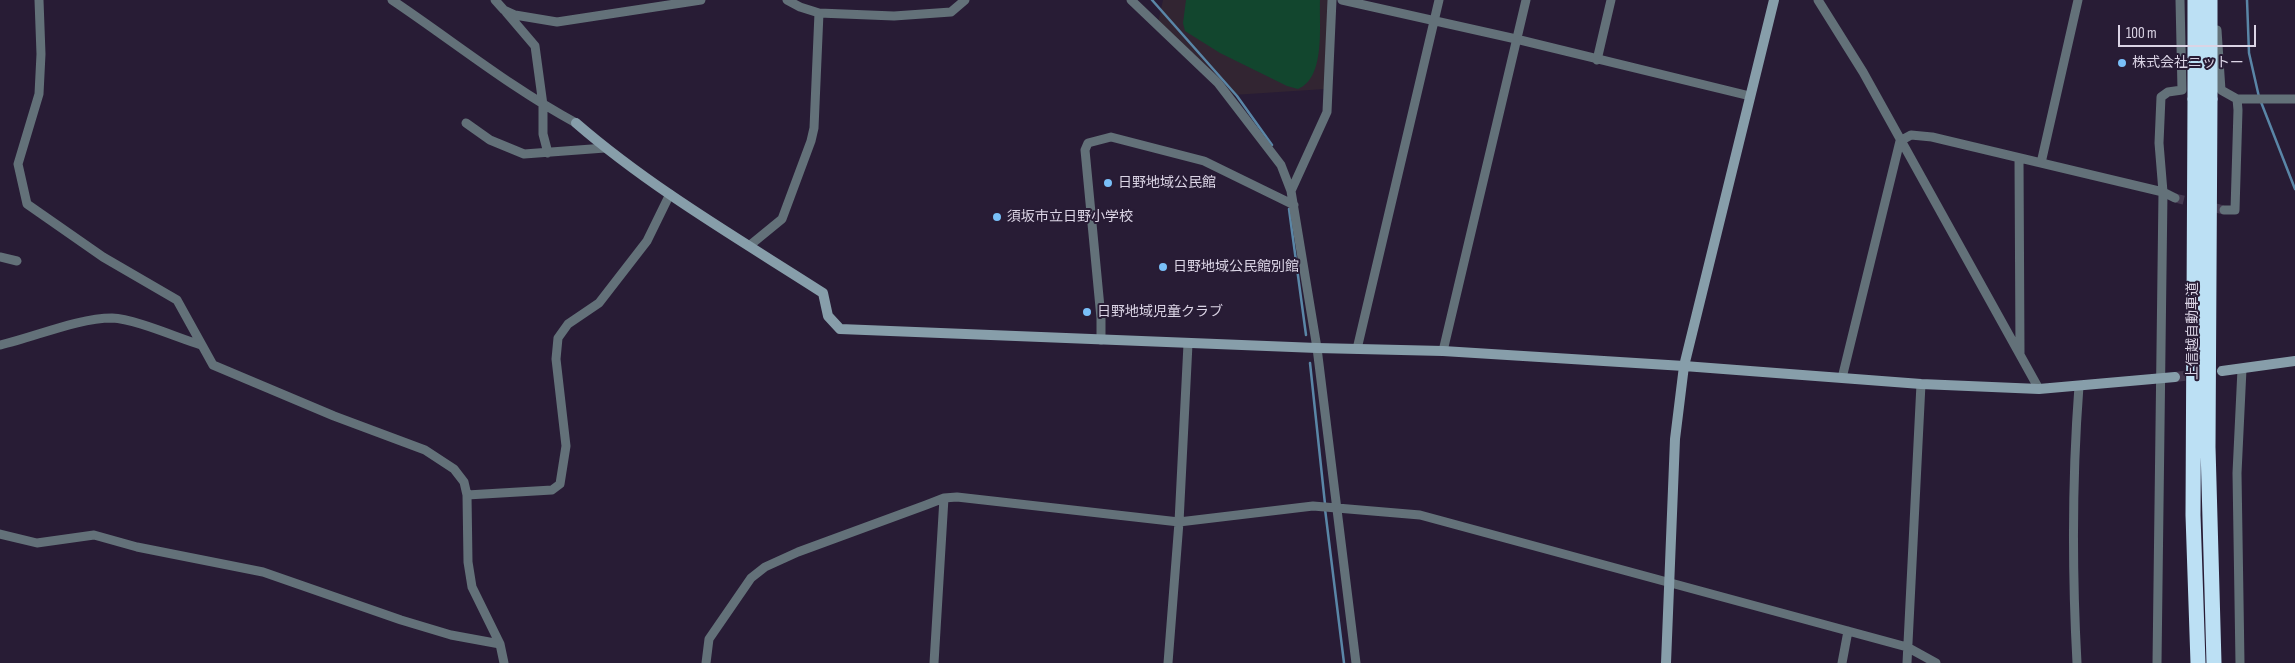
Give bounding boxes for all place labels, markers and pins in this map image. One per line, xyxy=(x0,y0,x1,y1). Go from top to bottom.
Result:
place label: 株式会社ニットー xyxy=(2132,55,2244,71)
marker: 株式会社ニットー xyxy=(2116,57,2128,69)
place label: 日野地域公民館 xyxy=(1118,175,1216,191)
marker: 日野地域公民館 xyxy=(1102,177,1114,189)
place label: 須坂市立日野小学校 xyxy=(1007,209,1133,225)
marker: 須坂市立日野小学校 xyxy=(991,211,1003,223)
place label: 日野地域公民館別館 xyxy=(1173,259,1299,275)
marker: 日野地域公民館別館 xyxy=(1157,261,1169,273)
place label: 日野地域児童クラブ xyxy=(1097,304,1223,320)
marker: 日野地域児童クラブ xyxy=(1081,306,1093,318)

